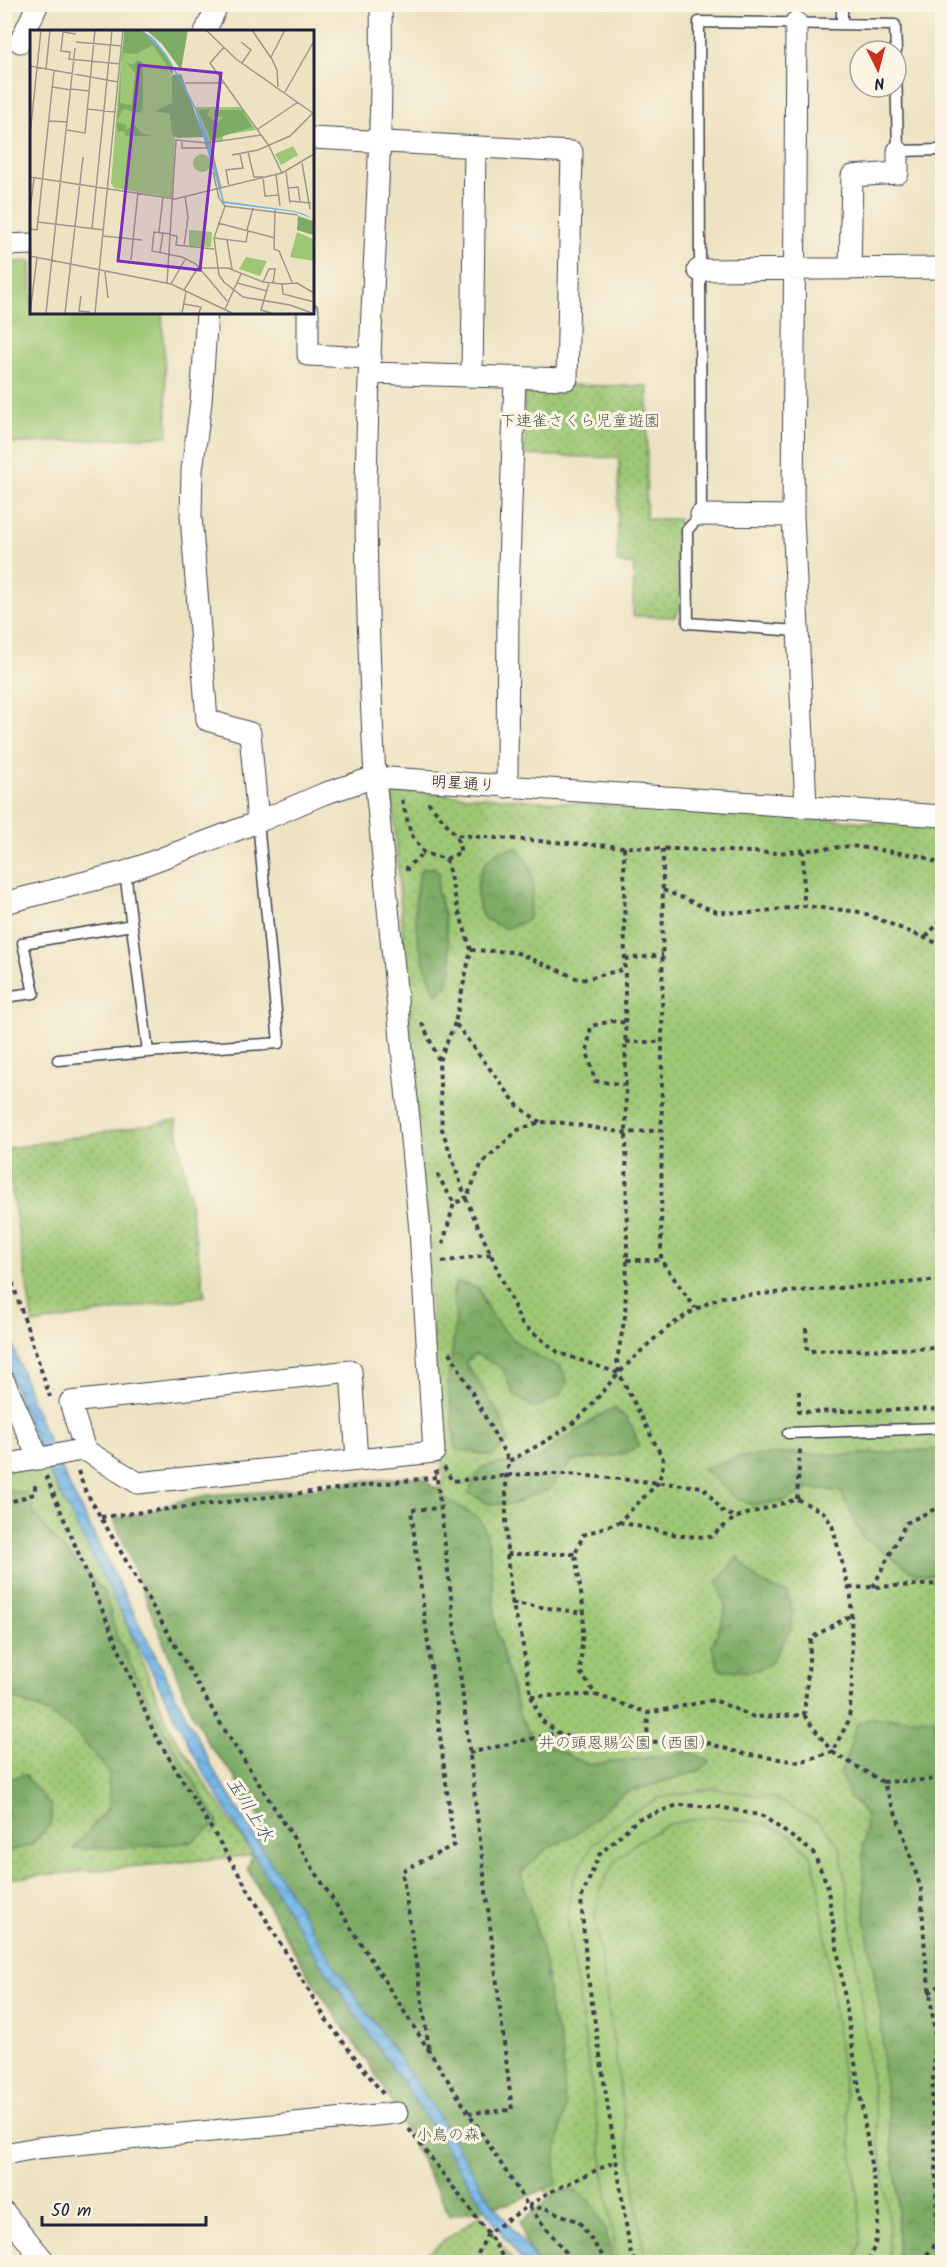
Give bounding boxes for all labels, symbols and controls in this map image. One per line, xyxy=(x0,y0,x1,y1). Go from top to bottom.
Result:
inset map xyxy=(30,30,314,314)
north arrow xyxy=(848,39,908,99)
text: N xyxy=(873,69,886,95)
park label: 下連雀さくら児童遊園 xyxy=(500,409,660,434)
street label: 明星通り xyxy=(430,769,496,799)
park label: 井の頭恩賜公園（西園） xyxy=(539,1731,715,1756)
water label: 玉川上水 xyxy=(218,1772,280,1848)
park label: 小鳥の森 xyxy=(416,2123,480,2148)
scale bar xyxy=(42,2189,206,2227)
text: 50 m xyxy=(51,2197,91,2226)

